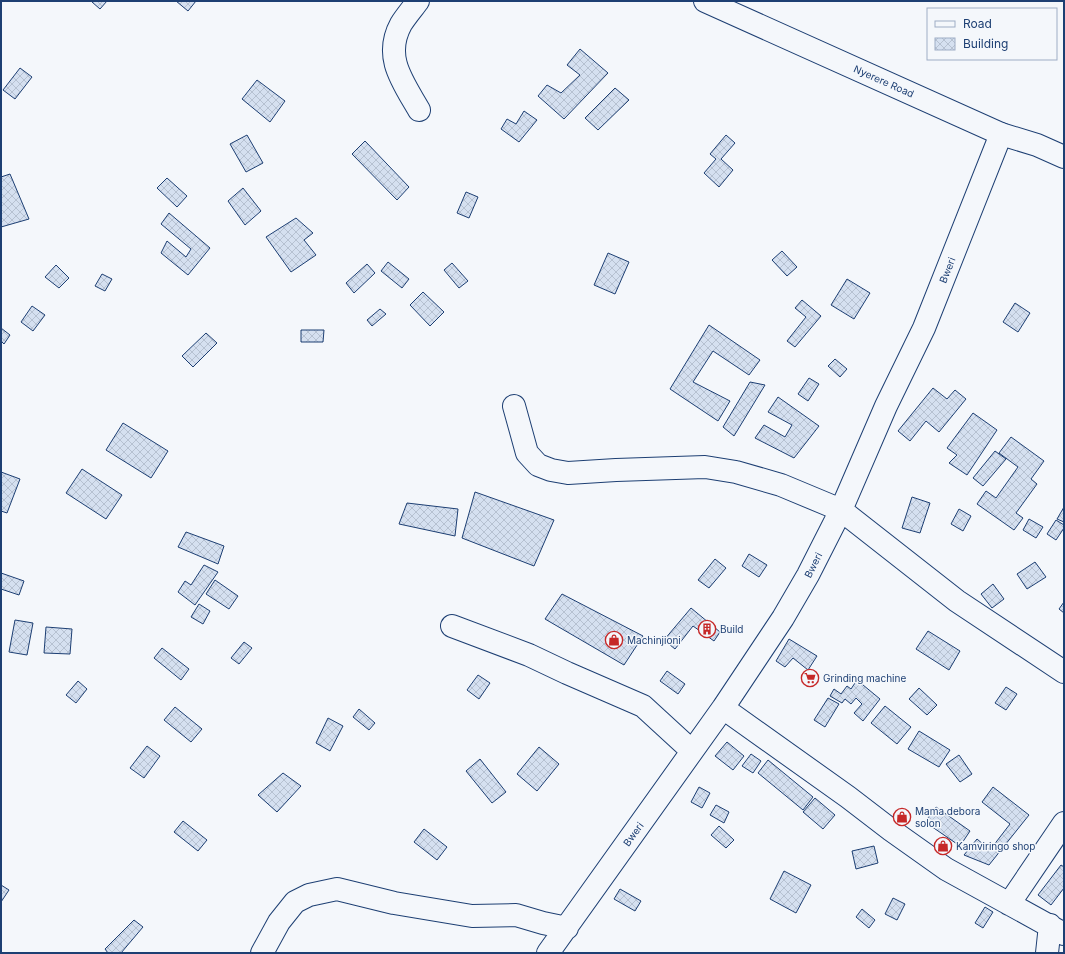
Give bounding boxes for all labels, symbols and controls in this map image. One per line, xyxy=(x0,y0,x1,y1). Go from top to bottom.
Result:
legend xyxy=(927,8,1057,60)
text: Road xyxy=(963,16,992,31)
text: Building xyxy=(963,36,1008,51)
street label: Nyerere Road xyxy=(852,62,916,100)
street label: Bweri xyxy=(936,255,958,285)
street label: Bweri xyxy=(802,550,824,580)
building icon: Build xyxy=(697,619,717,639)
place label: Build xyxy=(720,623,743,635)
shop icon: Machinjioni xyxy=(604,630,624,650)
place label: Machinjioni xyxy=(627,634,681,646)
supermarket icon: Grinding machine xyxy=(800,668,820,688)
place label: Grinding machine xyxy=(823,672,906,684)
place label: Mama debora solon xyxy=(915,805,980,829)
shop icon: Mama debora solon xyxy=(892,807,912,827)
street label: Bweri xyxy=(620,820,646,848)
shop icon: Kamviringo shop xyxy=(933,836,953,856)
place label: Kamviringo shop xyxy=(956,840,1036,852)

